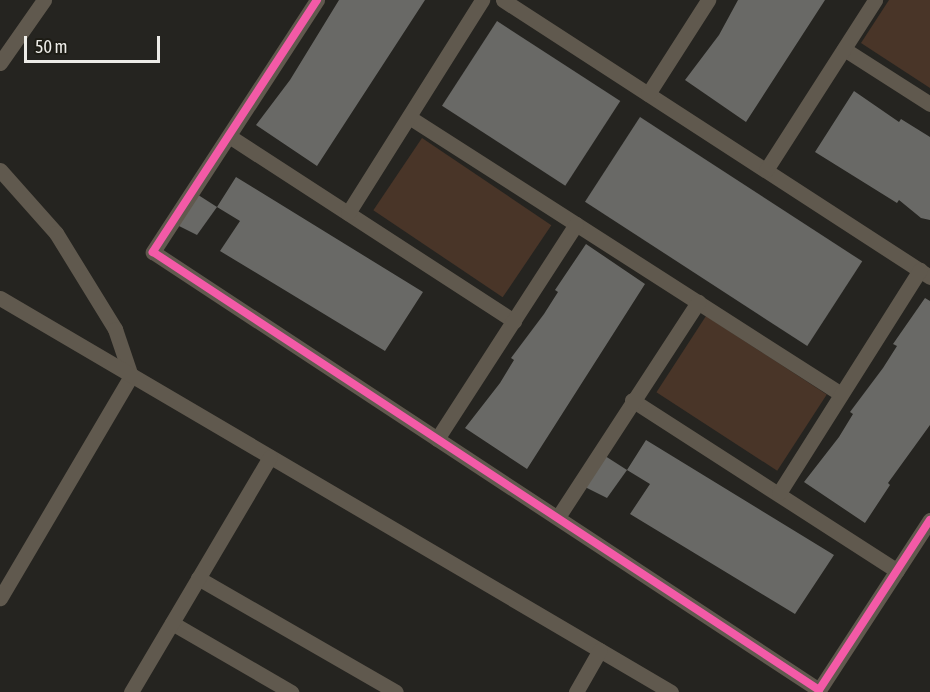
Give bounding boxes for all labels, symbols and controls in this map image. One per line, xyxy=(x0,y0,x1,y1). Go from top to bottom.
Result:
scale bar xyxy=(27,24,164,62)
text: 50 m xyxy=(35,36,67,57)

